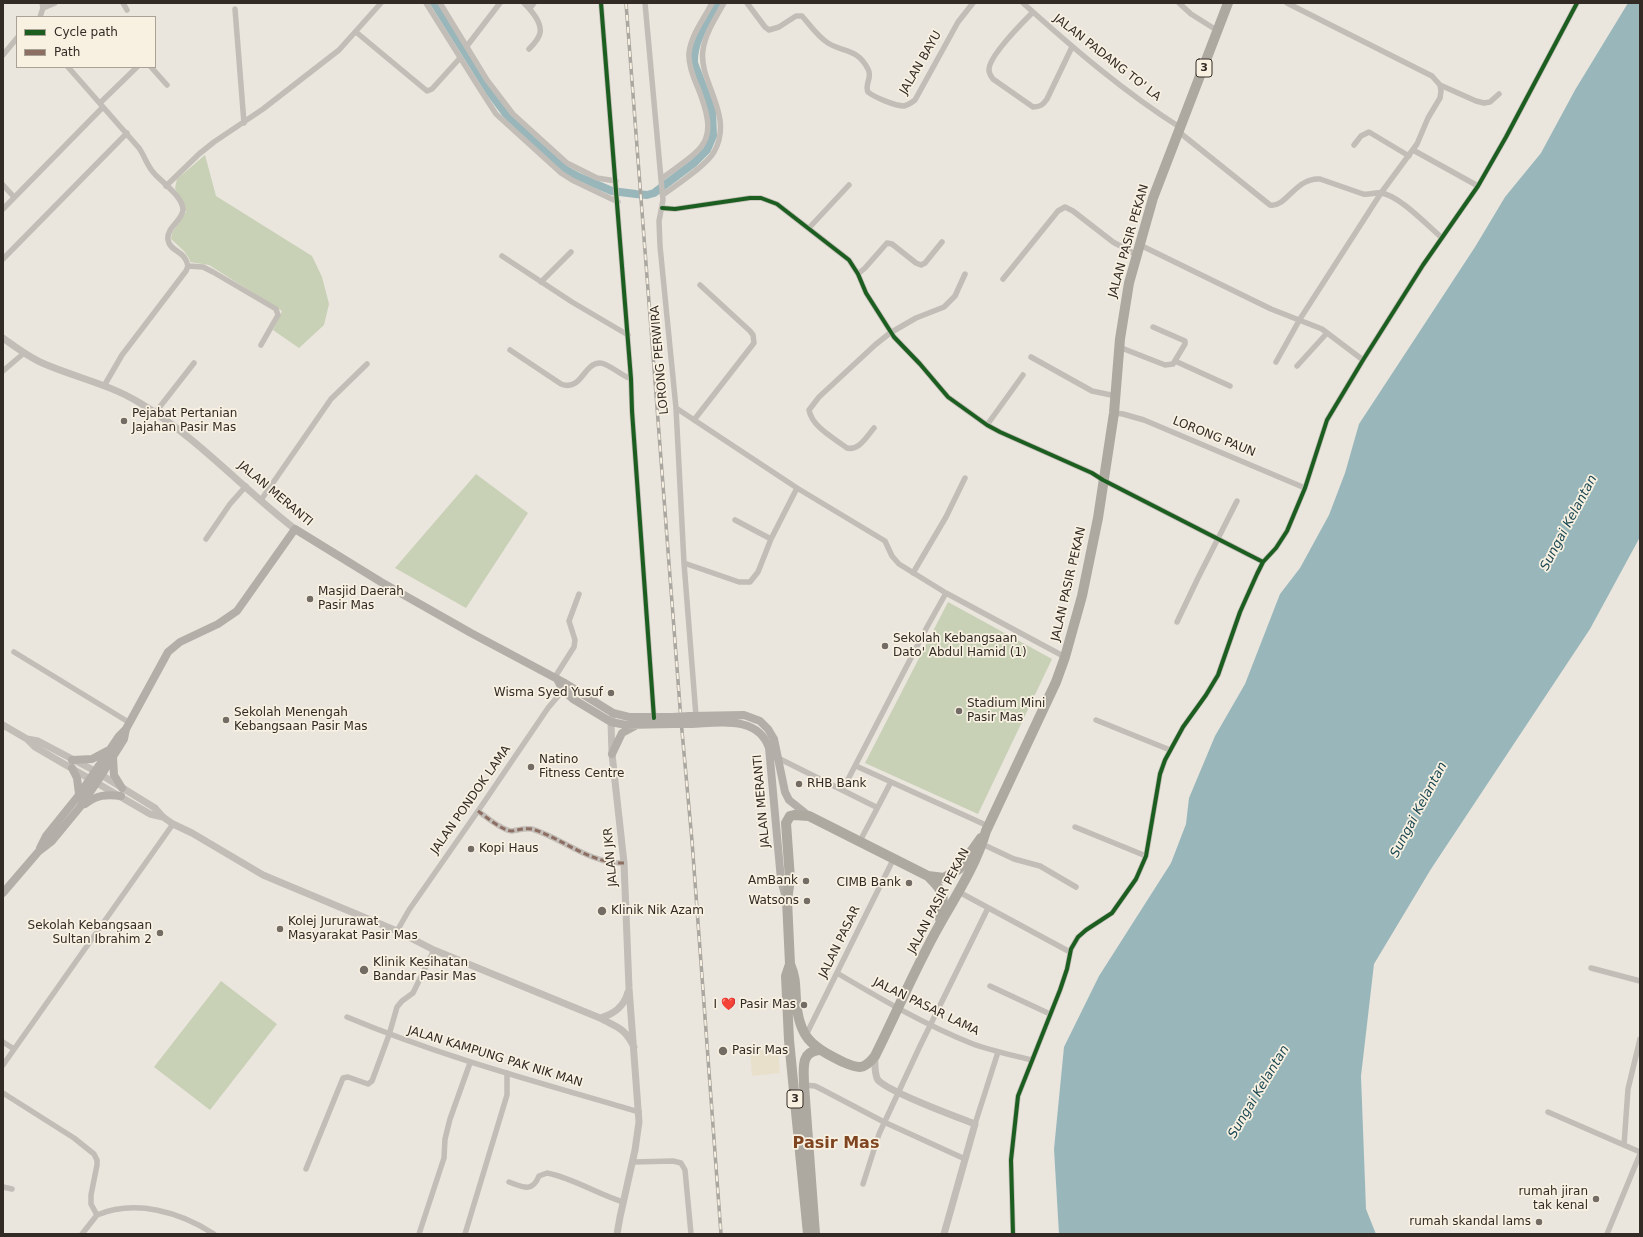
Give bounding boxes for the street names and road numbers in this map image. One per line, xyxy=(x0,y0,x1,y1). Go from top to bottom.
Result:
street label: JALAN PADANG TO' LA xyxy=(1050,12,1164,104)
street label: JALAN BAYU xyxy=(897,29,945,97)
road number: 3 xyxy=(1196,59,1212,77)
street label: JALAN PASIR PEKAN xyxy=(1106,183,1152,299)
street label: LORONG PERWIRA xyxy=(648,305,672,415)
street label: LORONG PAUN xyxy=(1171,414,1257,460)
street label: JALAN MERANTI xyxy=(235,458,315,530)
street label: JALAN PASIR PEKAN xyxy=(1049,525,1089,643)
street label: JALAN PONDOK LAMA xyxy=(428,743,514,857)
street label: JALAN MERANTI xyxy=(751,754,773,848)
street label: JALAN JKR xyxy=(601,827,621,887)
street label: JALAN PASIR PEKAN xyxy=(905,846,973,956)
street label: JALAN PASAR xyxy=(816,904,864,980)
street label: JALAN PASAR LAMA xyxy=(871,975,981,1039)
street label: JALAN KAMPUNG PAK NIK MAN xyxy=(406,1024,584,1090)
road number: 3 xyxy=(787,1090,803,1108)

